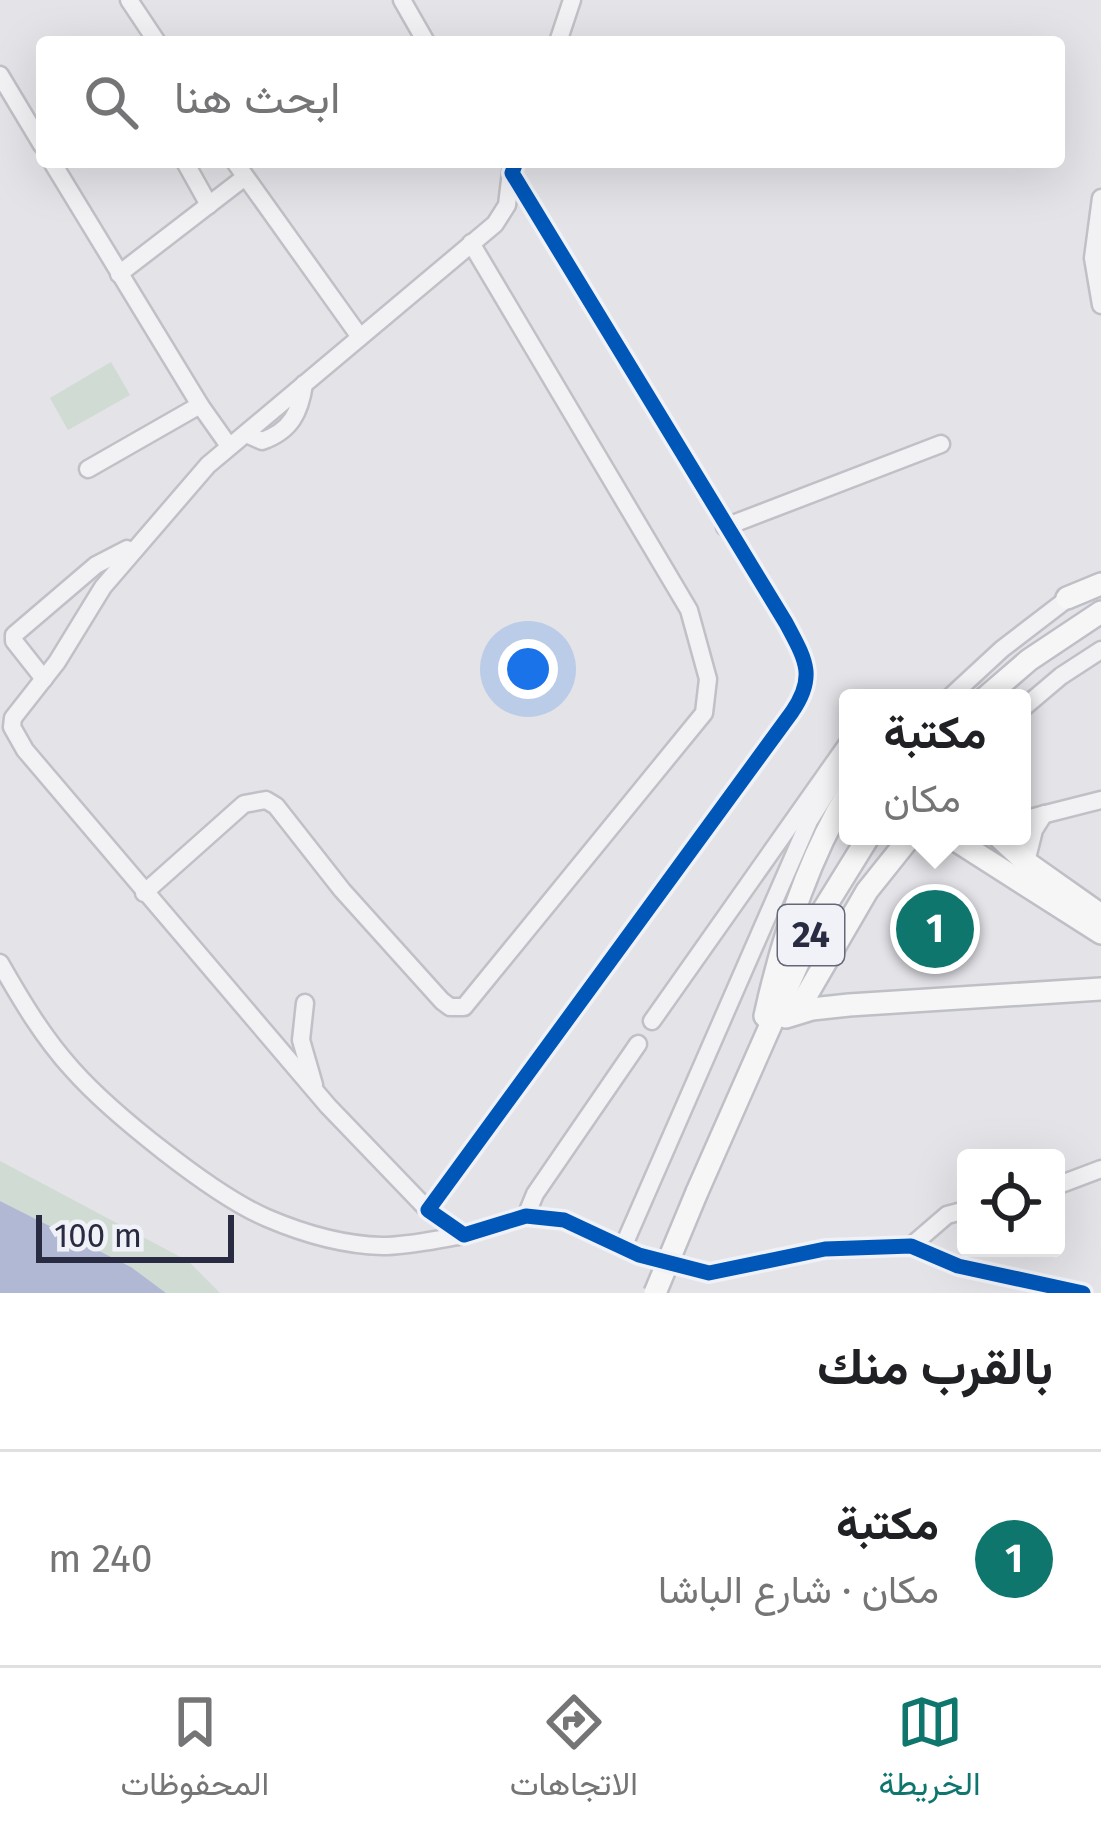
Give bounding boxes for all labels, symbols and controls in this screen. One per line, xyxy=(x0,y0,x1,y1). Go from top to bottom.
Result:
search box xyxy=(36,36,1065,168)
icon: search xyxy=(78,69,144,135)
text: ابحث هنا xyxy=(174,71,340,125)
your location xyxy=(498,639,558,699)
popup xyxy=(839,689,1031,845)
text: مكتبة xyxy=(883,706,987,760)
text: مكان xyxy=(883,776,961,822)
pin: 1 xyxy=(896,884,974,974)
road number: 24 xyxy=(778,905,844,965)
map controls xyxy=(957,1149,1065,1257)
button: locate xyxy=(957,1149,1065,1257)
scale bar xyxy=(36,1209,234,1262)
text: 100 m xyxy=(54,1216,142,1256)
text: بالقرب منك xyxy=(817,1336,1053,1398)
text: مكتبة xyxy=(836,1497,939,1551)
text: 240 m xyxy=(48,1536,153,1582)
text: 1 xyxy=(1005,1536,1023,1582)
text: مكان · شارع الباشا xyxy=(658,1567,939,1613)
tab: المحفوظات xyxy=(120,1689,269,1813)
tab: الاتجاهات xyxy=(510,1689,638,1813)
tab: الخريطة xyxy=(879,1689,981,1813)

